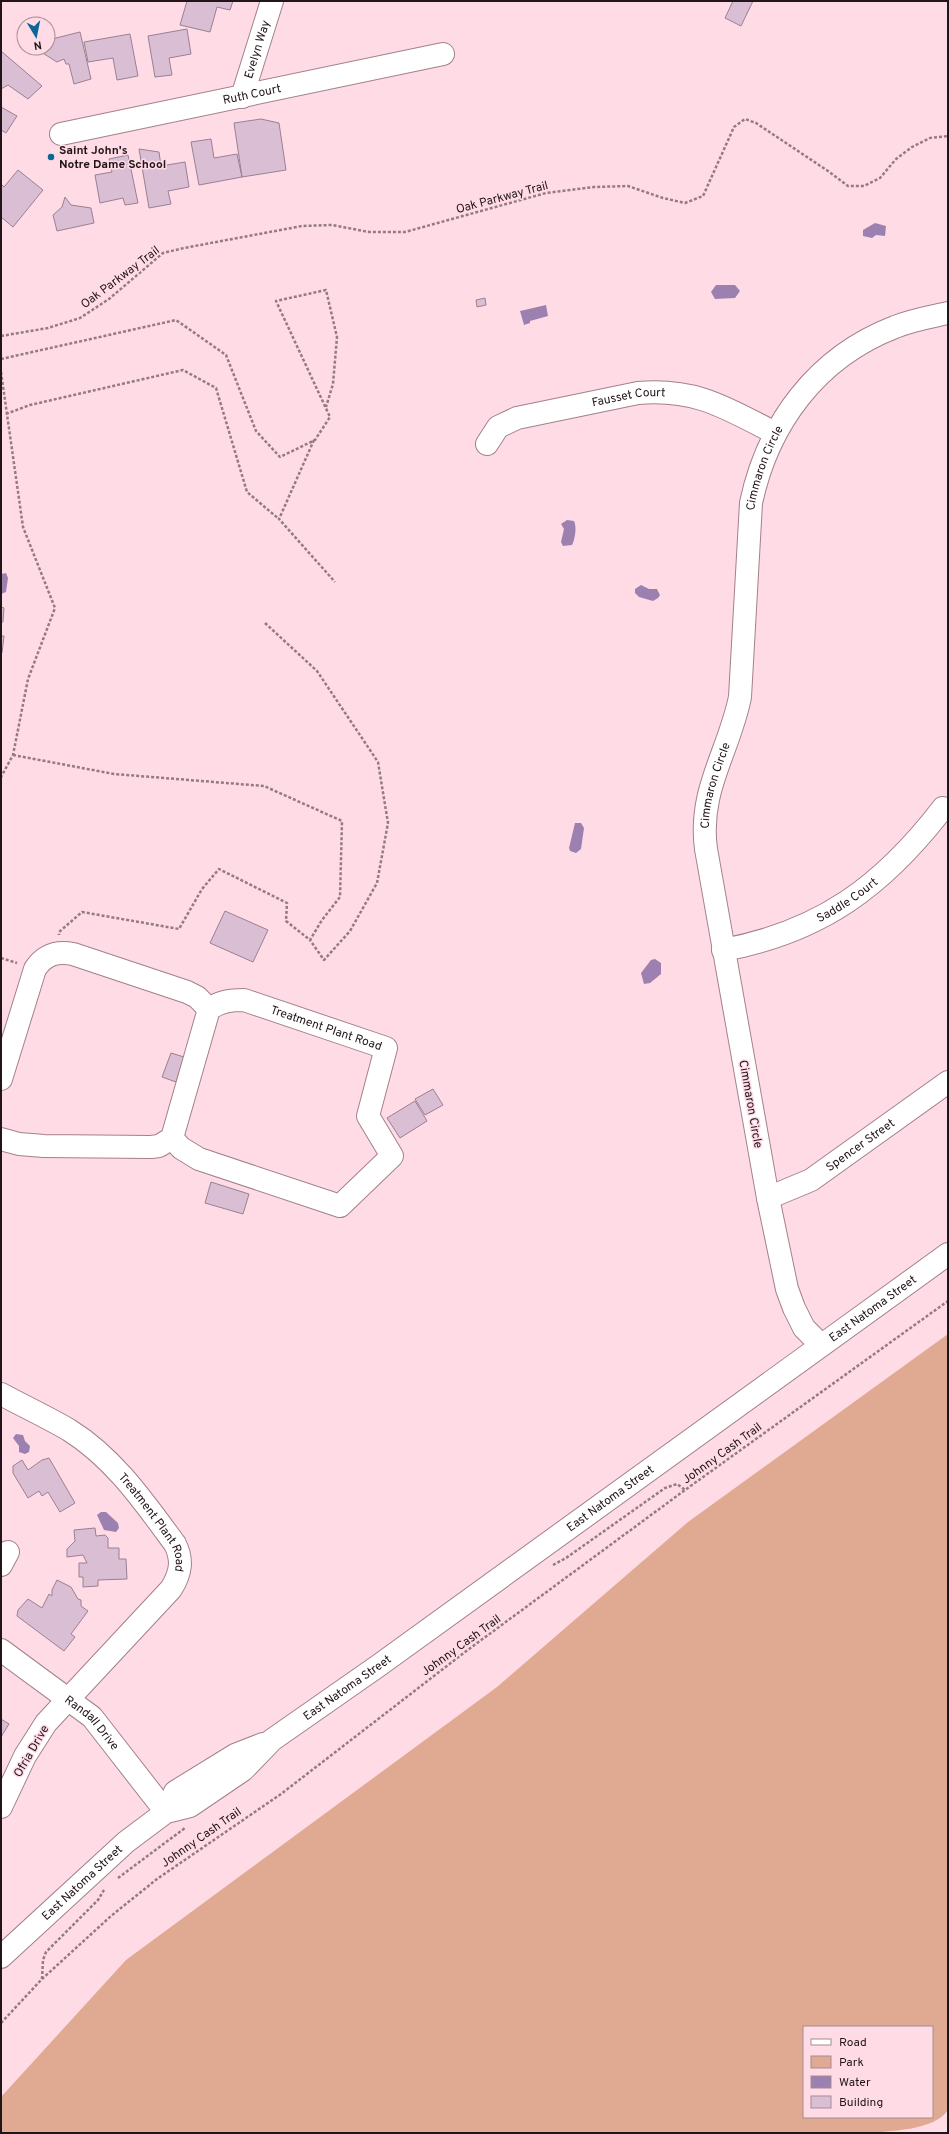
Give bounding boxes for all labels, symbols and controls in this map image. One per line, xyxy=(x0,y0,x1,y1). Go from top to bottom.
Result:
north arrow xyxy=(16,16,56,56)
street label: Evelyn Way xyxy=(241,18,275,81)
text: N xyxy=(32,37,43,52)
street label: Ruth Court xyxy=(221,81,283,109)
place label: Saint John's Notre Dame School xyxy=(59,143,166,173)
marker: Saint John's Notre Dame School xyxy=(46,152,56,162)
street label: Oak Parkway Trail xyxy=(454,178,550,218)
street label: Oak Parkway Trail xyxy=(78,243,163,313)
street label: Fausset Court xyxy=(590,385,666,411)
street label: Cimmaron Circle xyxy=(744,423,788,511)
street label: Cimmaron Circle xyxy=(698,740,735,829)
street label: Saddle Court xyxy=(814,875,882,927)
street label: Treatment Plant Road xyxy=(268,1003,384,1055)
street label: Cimmaron Circle xyxy=(734,1059,766,1149)
street label: Spencer Street xyxy=(823,1116,898,1176)
street label: East Natoma Street xyxy=(826,1272,920,1346)
street label: Johnny Cash Trail xyxy=(680,1420,766,1488)
street label: East Natoma Street xyxy=(564,1462,658,1536)
street label: Treatment Plant Road xyxy=(114,1470,187,1573)
street label: Johnny Cash Trail xyxy=(419,1612,505,1680)
street label: East Natoma Street xyxy=(300,1652,395,1725)
street label: Randall Drive xyxy=(61,1692,122,1754)
street label: Ofria Drive xyxy=(10,1722,53,1781)
street label: Johnny Cash Trail xyxy=(158,1804,245,1872)
street label: East Natoma Street xyxy=(39,1842,126,1924)
legend xyxy=(803,2026,933,2118)
text: Road xyxy=(839,2035,867,2051)
text: Park xyxy=(839,2055,864,2071)
text: Water xyxy=(839,2075,871,2091)
text: Building xyxy=(839,2095,883,2111)

